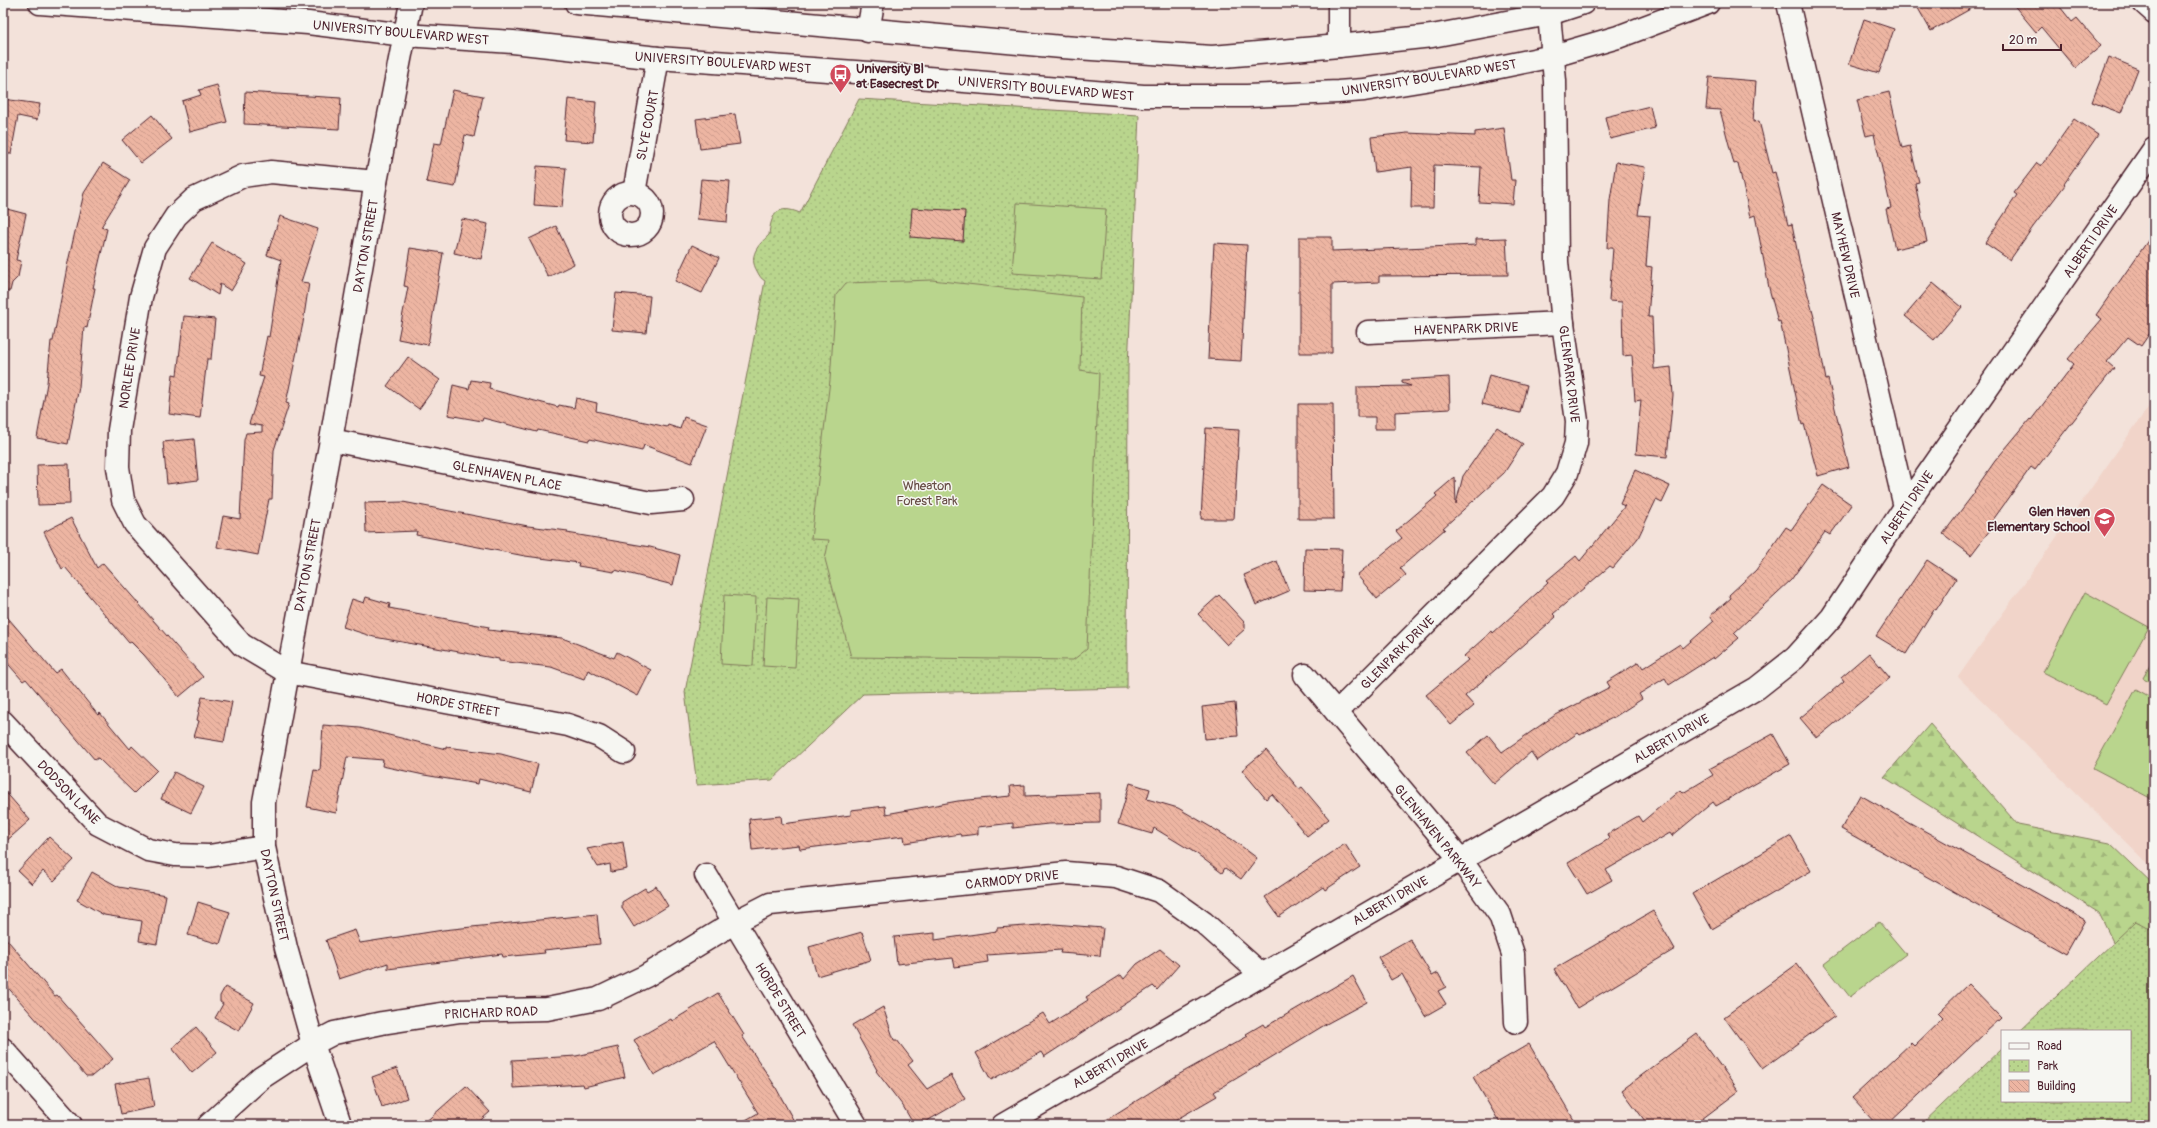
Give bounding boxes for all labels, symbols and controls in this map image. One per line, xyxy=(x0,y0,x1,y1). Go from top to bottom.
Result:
street label: UNIVERSITY BOULEVARD WEST xyxy=(312,17,490,49)
scale bar xyxy=(2003,26,2061,52)
text: 20 m xyxy=(2009,33,2038,48)
street label: UNIVERSITY BOULEVARD WEST xyxy=(634,49,812,77)
street label: UNIVERSITY BOULEVARD WEST xyxy=(1341,56,1518,100)
place label: University Bl at Easecrest Dr xyxy=(856,61,939,92)
bus stop icon: University Bl at Easecrest Dr xyxy=(827,62,853,95)
street label: UNIVERSITY BOULEVARD WEST xyxy=(957,73,1135,105)
street label: SLYE COURT xyxy=(633,89,663,162)
street label: DAYTON STREET xyxy=(350,198,382,294)
street label: ALBERTI DRIVE xyxy=(2060,202,2122,281)
street label: MAYHEW DRIVE xyxy=(1827,210,1863,300)
street label: HAVENPARK DRIVE xyxy=(1413,319,1519,339)
street label: GLENPARK DRIVE xyxy=(1555,324,1583,424)
street label: NORLEE DRIVE xyxy=(116,326,144,410)
street label: GLENHAVEN PLACE xyxy=(451,458,563,494)
street label: ALBERTI DRIVE xyxy=(1876,468,1937,547)
park label: Wheaton Forest Park xyxy=(896,478,958,509)
place label: Glen Haven Elementary School xyxy=(1987,504,2091,535)
school or university icon: Glen Haven Elementary School xyxy=(2092,505,2118,538)
street label: DAYTON STREET xyxy=(291,517,325,613)
street label: GLENPARK DRIVE xyxy=(1357,612,1438,693)
street label: HORDE STREET xyxy=(415,689,501,721)
street label: ALBERTI DRIVE xyxy=(1631,711,1713,767)
street label: DODSON LANE xyxy=(34,757,103,828)
street label: GLENHAVEN PARKWAY xyxy=(1390,781,1484,892)
street label: DAYTON STREET xyxy=(256,847,292,943)
street label: CARMODY DRIVE xyxy=(965,867,1060,893)
street label: ALBERTI DRIVE xyxy=(1350,873,1432,929)
street label: HORDE STREET xyxy=(751,960,809,1041)
street label: PRICHARD ROAD xyxy=(444,1003,538,1023)
legend xyxy=(2001,1030,2131,1102)
street label: ALBERTI DRIVE xyxy=(1070,1036,1152,1092)
text: Road xyxy=(2037,1039,2062,1054)
text: Park xyxy=(2037,1059,2058,1074)
text: Building xyxy=(2037,1079,2076,1094)

